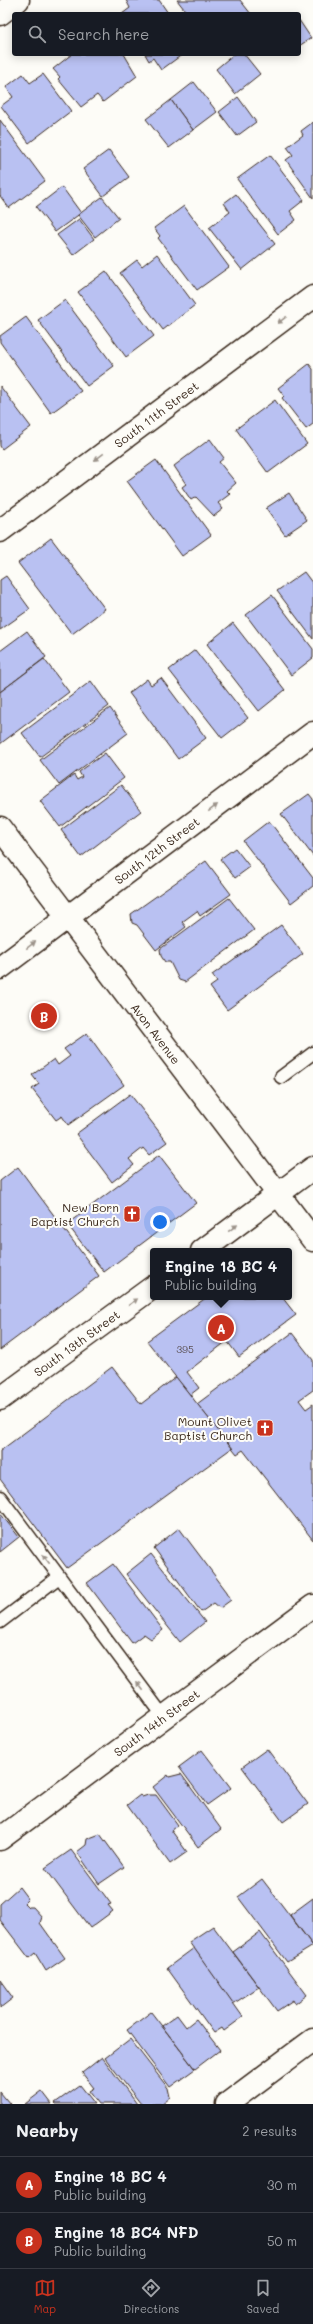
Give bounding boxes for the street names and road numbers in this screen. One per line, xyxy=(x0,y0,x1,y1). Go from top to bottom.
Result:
street label: South 11th Street xyxy=(111,378,202,451)
street label: South 12th Street xyxy=(111,813,203,888)
street label: Avon Avenue xyxy=(128,1000,184,1067)
street label: South 13th Street xyxy=(30,1306,123,1380)
street label: South 14th Street xyxy=(110,1685,202,1760)

